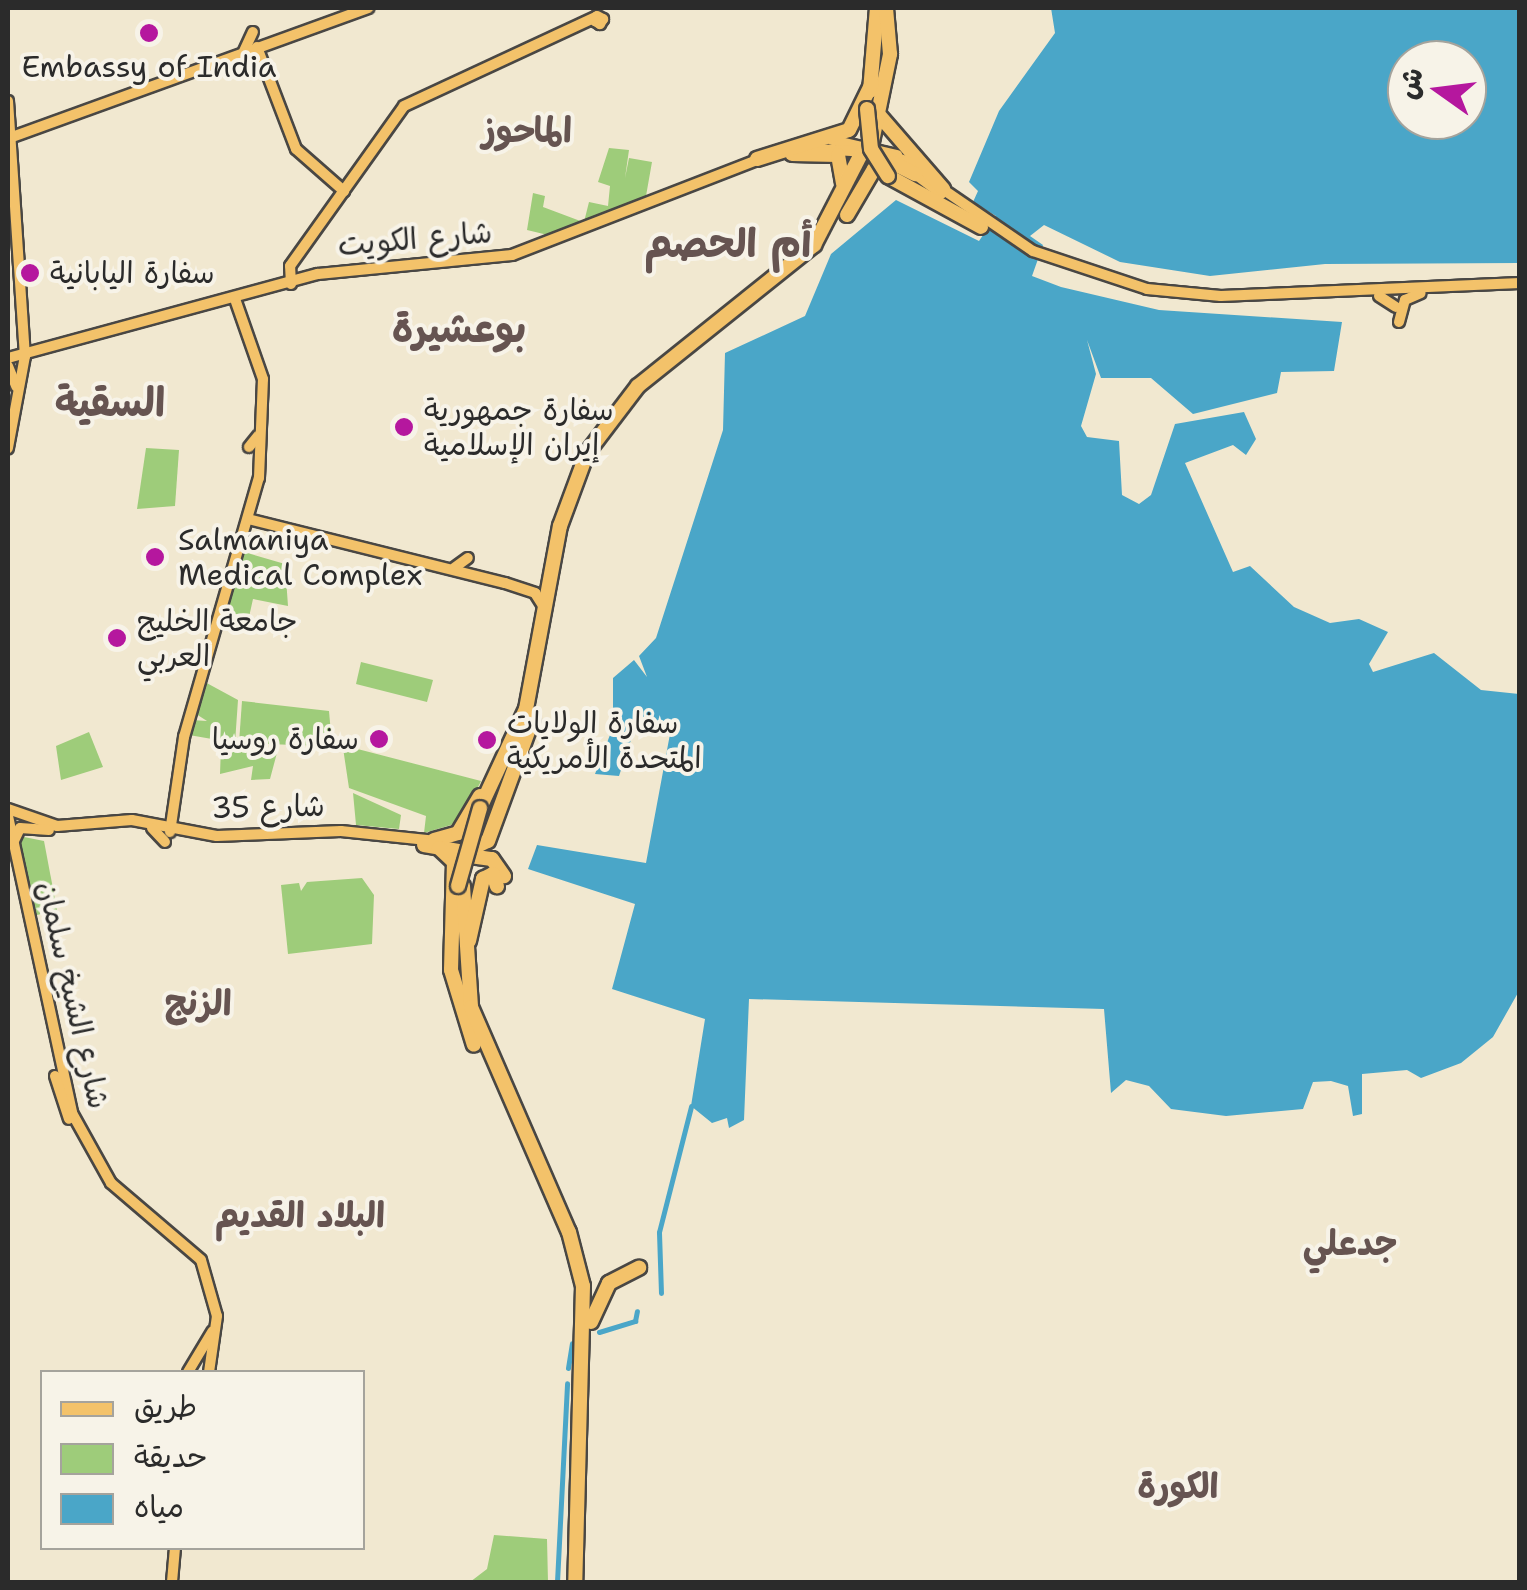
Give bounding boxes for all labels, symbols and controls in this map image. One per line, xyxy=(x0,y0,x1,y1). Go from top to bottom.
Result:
marker: Embassy of India xyxy=(138,22,160,44)
north arrow xyxy=(1387,40,1487,140)
place label: Embassy of India xyxy=(22,49,276,85)
text: ش xyxy=(1388,64,1432,103)
district label: الماحوز xyxy=(482,109,572,151)
street label: شارع الكويت xyxy=(336,214,494,264)
district label: أم الحصم xyxy=(645,219,811,267)
place label: سفارة اليابانية xyxy=(50,255,215,291)
marker: سفارة اليابانية xyxy=(19,262,41,284)
district label: بوعشيرة xyxy=(392,304,526,352)
district label: السقية xyxy=(55,378,165,426)
place label: سفارة جمهورية إيران الإسلامية xyxy=(424,392,614,462)
marker: سفارة جمهورية إيران الإسلامية xyxy=(393,416,415,438)
place label: Salmaniya Medical Complex xyxy=(178,522,422,592)
marker: Salmaniya Medical Complex xyxy=(142,544,168,570)
place label: جامعة الخليج العربي xyxy=(137,603,298,674)
marker: جامعة الخليج العربي xyxy=(106,627,128,649)
place label: سفارة الولايات المتحدة الأمريكية xyxy=(507,705,702,776)
place label: سفارة روسيا xyxy=(212,721,359,757)
marker: سفارة روسيا xyxy=(368,728,390,750)
marker: سفارة الولايات المتحدة الأمريكية xyxy=(476,729,498,751)
street label: شارع 35 xyxy=(211,788,325,826)
street label: شارع الشيخ سلمان xyxy=(29,878,117,1112)
district label: الزنج xyxy=(164,982,232,1024)
district label: البلاد القديم xyxy=(215,1194,385,1236)
district label: جدعلي xyxy=(1303,1222,1397,1264)
legend xyxy=(40,1370,365,1550)
text: طريق xyxy=(134,1386,197,1427)
text: حديقة xyxy=(134,1436,208,1477)
district label: الكورة xyxy=(1137,1465,1219,1507)
text: مياه xyxy=(134,1486,184,1527)

